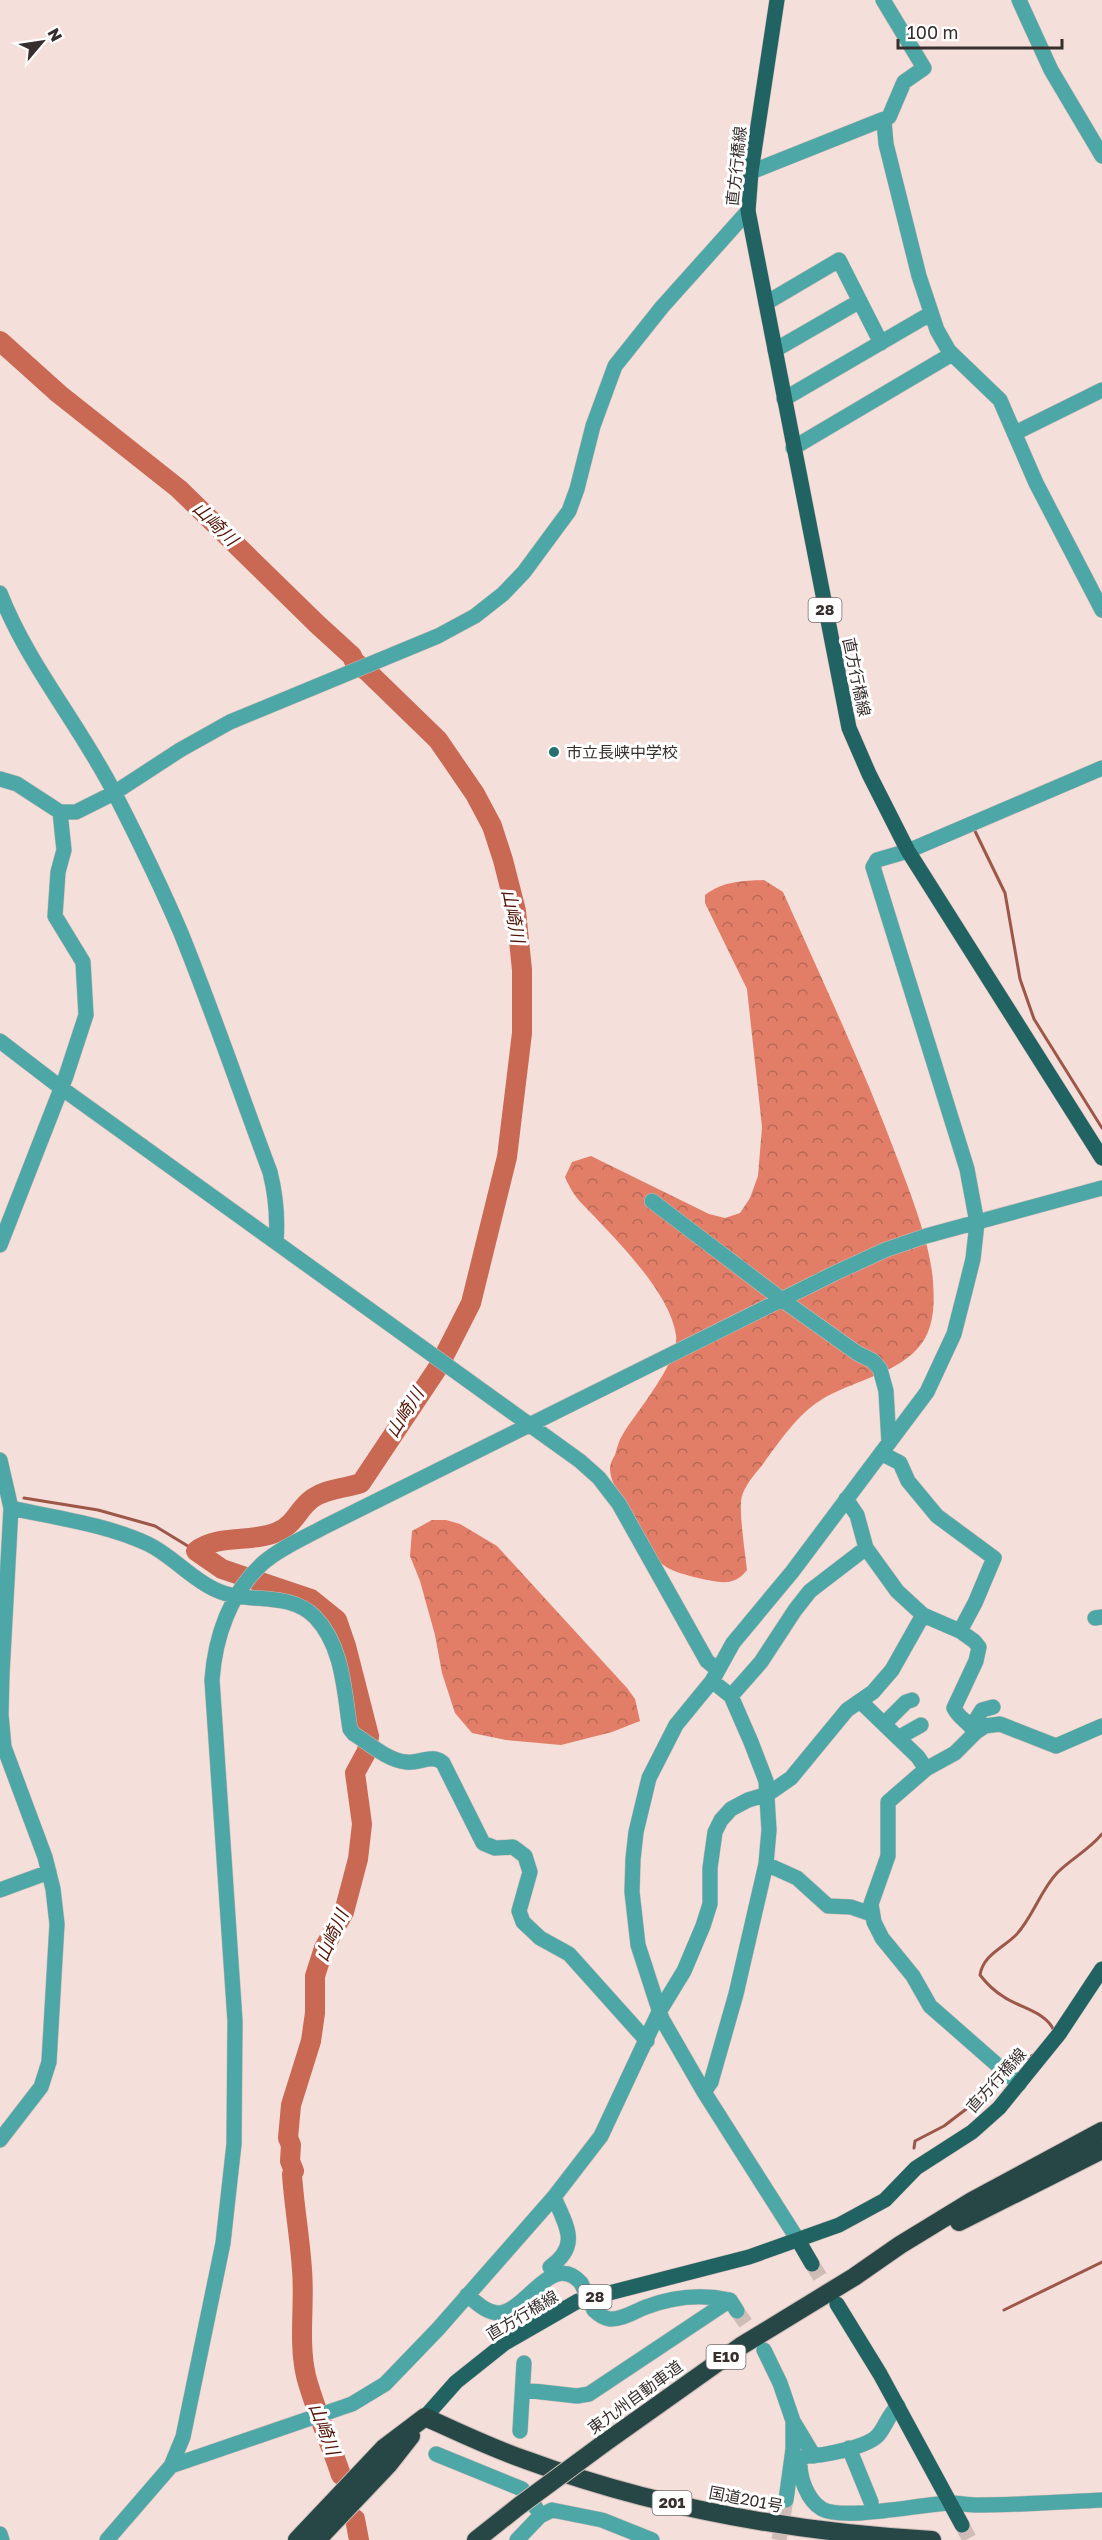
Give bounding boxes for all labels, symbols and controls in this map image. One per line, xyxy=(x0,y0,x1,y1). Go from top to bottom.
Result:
north arrow xyxy=(12,12,72,72)
scale bar xyxy=(898,12,1062,50)
text: 100 m xyxy=(907,21,958,43)
text: N xyxy=(43,25,67,45)
street label: 直方行橋線 xyxy=(722,125,750,207)
water label: 山崎川 xyxy=(189,497,244,551)
road number: 28 xyxy=(808,598,842,622)
street label: 直方行橋線 xyxy=(839,636,875,718)
place label: 市立長峡中学校 xyxy=(566,742,678,762)
marker: 市立長峡中学校 xyxy=(547,745,561,759)
water label: 山崎川 xyxy=(498,887,530,946)
water label: 山崎川 xyxy=(381,1382,429,1441)
water label: 山崎川 xyxy=(310,1905,353,1965)
street label: 直方行橋線 xyxy=(962,2044,1030,2116)
road number: 28 xyxy=(578,2285,612,2309)
street label: 直方行橋線 xyxy=(483,2286,561,2344)
road number: E10 xyxy=(706,2345,746,2369)
street label: 東九州自動車道 xyxy=(584,2356,686,2438)
water label: 山崎川 xyxy=(305,2399,346,2460)
street label: 国道201号 xyxy=(707,2482,785,2516)
road number: 201 xyxy=(652,2491,692,2515)

